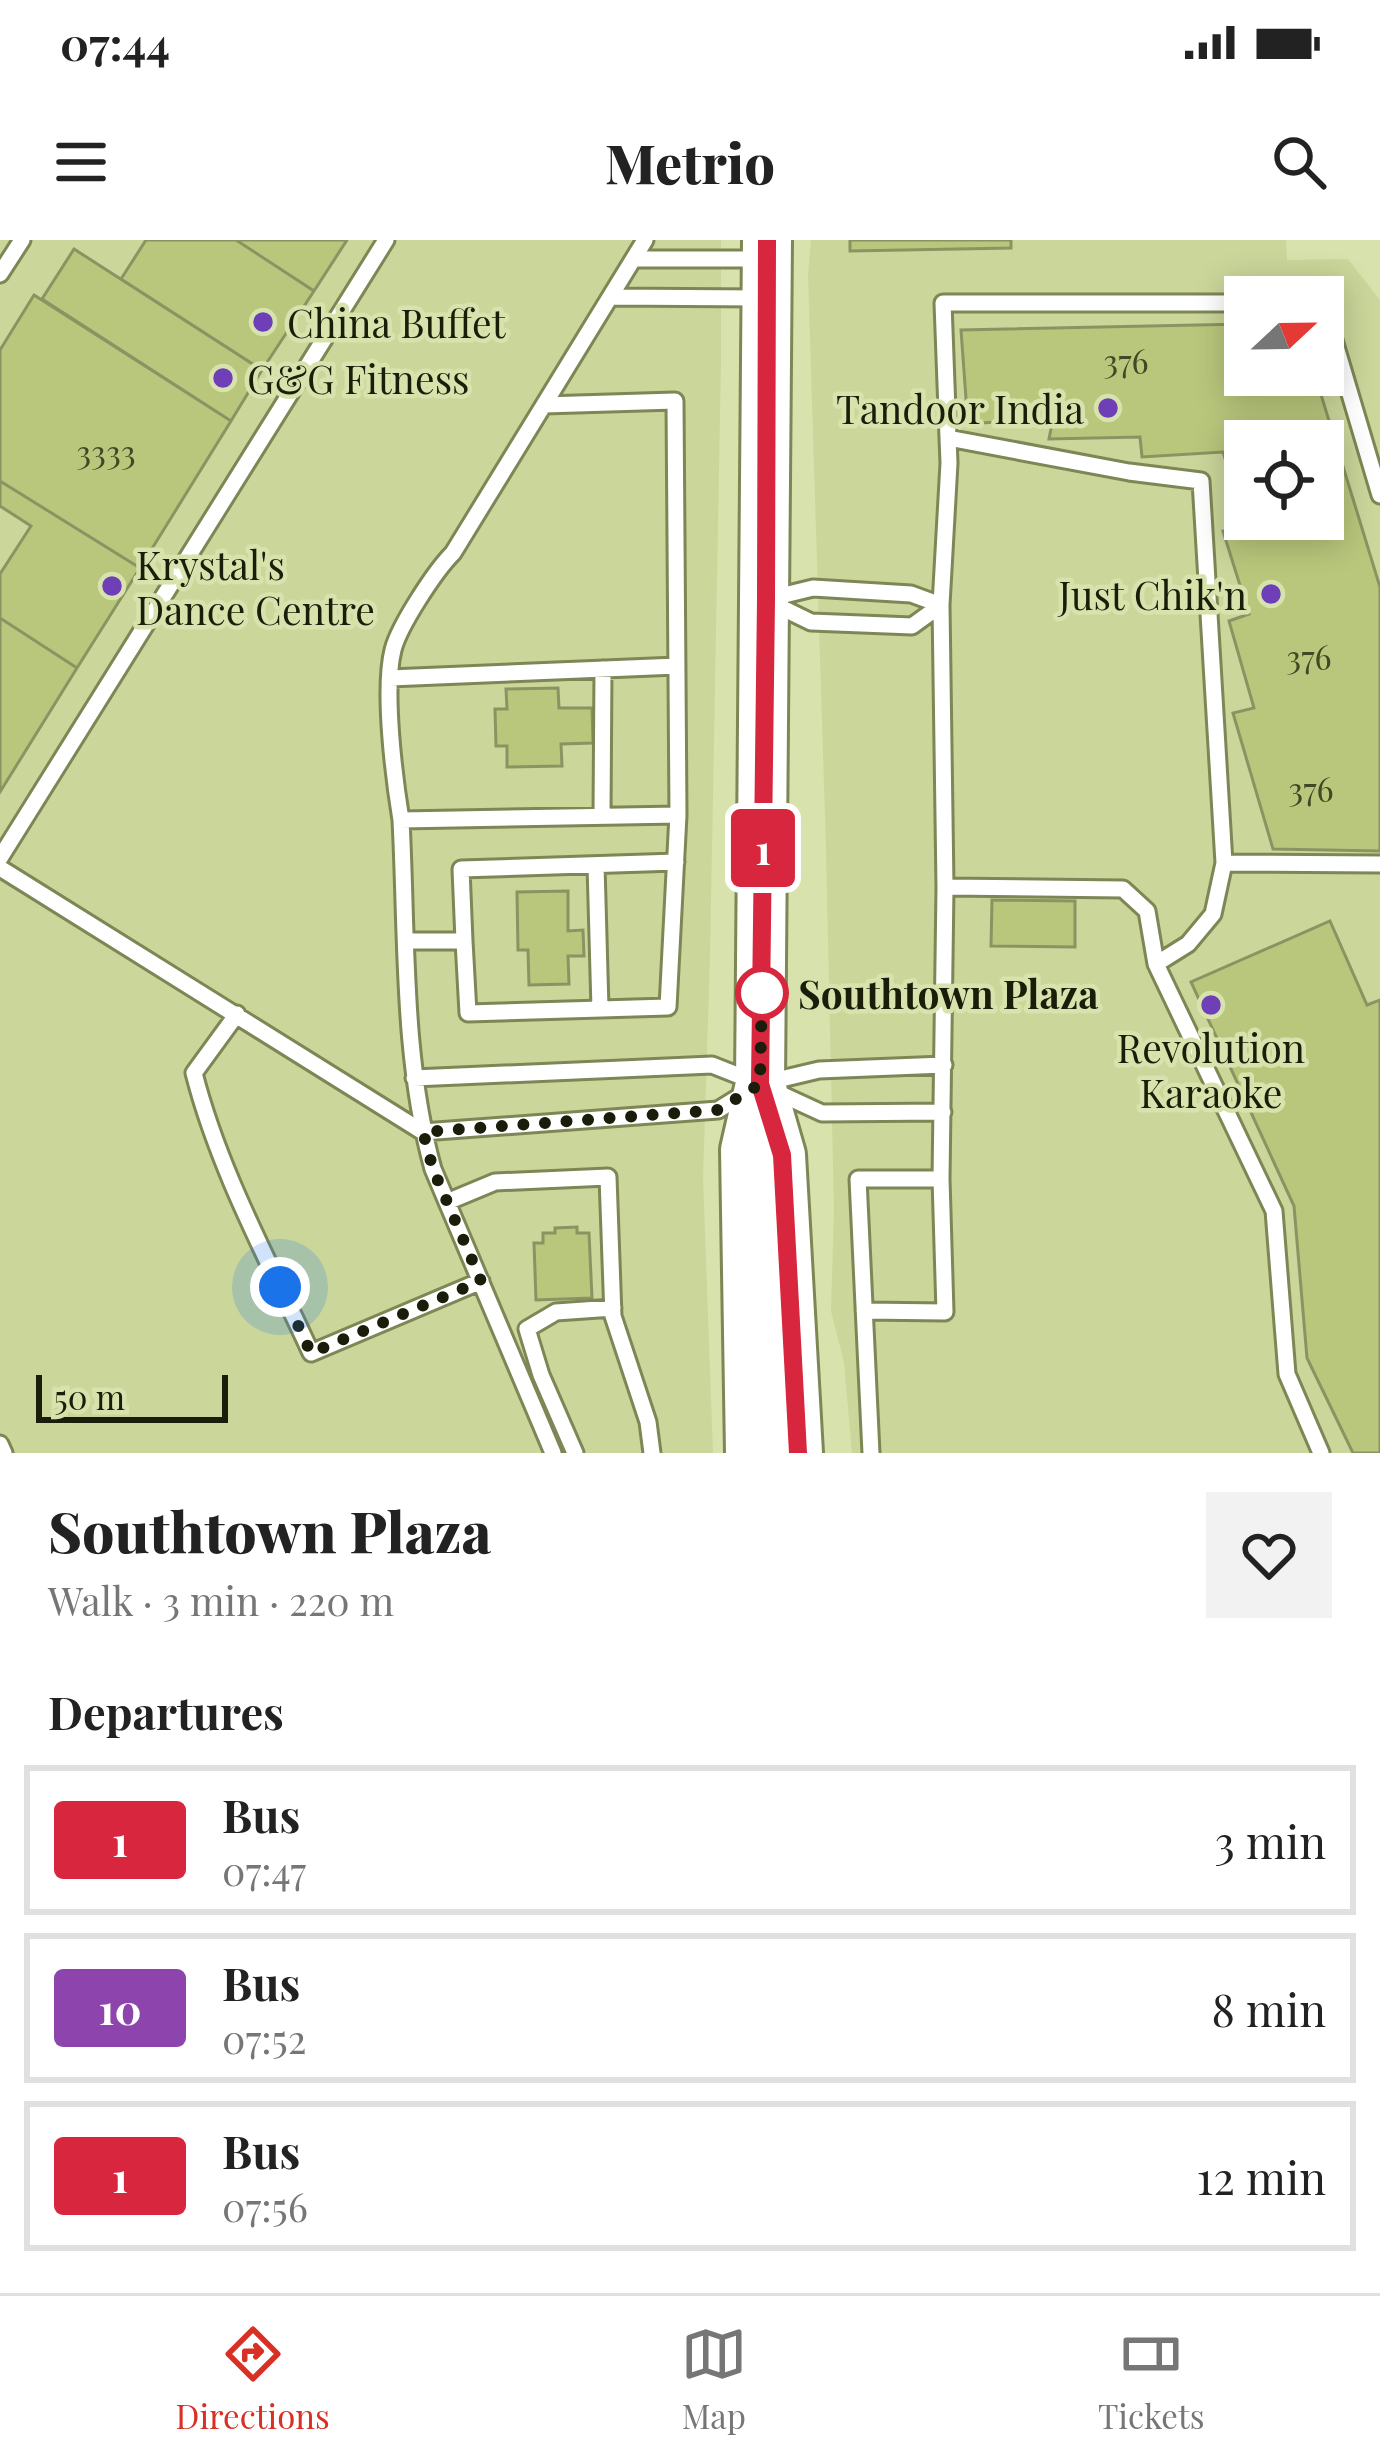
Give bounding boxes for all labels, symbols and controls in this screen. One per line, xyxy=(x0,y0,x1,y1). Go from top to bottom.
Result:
text: 07:44 xyxy=(60,12,170,72)
text: Metrio xyxy=(605,126,775,198)
icon: menu xyxy=(48,129,114,195)
icon: search xyxy=(1266,129,1332,195)
north arrow xyxy=(1224,276,1344,396)
map controls xyxy=(1224,276,1344,540)
place label: China Buffet xyxy=(287,296,507,348)
marker: China Buffet xyxy=(250,309,276,335)
house number: 376 xyxy=(1103,338,1149,382)
place label: G&G Fitness xyxy=(247,352,470,404)
marker: G&G Fitness xyxy=(210,365,236,391)
place label: Tandoor India xyxy=(836,382,1085,434)
marker: Tandoor India xyxy=(1095,395,1121,421)
button: locate xyxy=(1224,420,1344,540)
house number: 3333 xyxy=(76,429,136,473)
place label: Krystal's Dance Centre xyxy=(136,538,375,635)
place label: Just Chik'n xyxy=(1058,568,1247,620)
marker: Krystal's Dance Centre xyxy=(99,573,125,599)
marker: Just Chik'n xyxy=(1258,581,1284,607)
house number: 376 xyxy=(1286,634,1332,678)
house number: 376 xyxy=(1288,766,1334,810)
line badge: 1 xyxy=(724,809,802,887)
text: 1 xyxy=(755,820,771,876)
place label: Southtown Plaza xyxy=(798,967,1098,1019)
marker: Southtown Plaza xyxy=(737,968,787,1018)
marker: Revolution Karaoke xyxy=(1198,992,1224,1018)
place label: Revolution Karaoke xyxy=(1117,1021,1305,1118)
your location xyxy=(250,1257,310,1317)
scale bar xyxy=(36,1369,228,1422)
text: 50 m xyxy=(54,1374,125,1418)
text: Southtown Plaza xyxy=(48,1491,491,1567)
button: heart xyxy=(1206,1492,1332,1618)
text: Walk · 3 min · 220 m xyxy=(48,1574,394,1626)
text: Departures xyxy=(48,1681,284,1741)
text: Bus xyxy=(222,1784,300,1844)
text: 3 min xyxy=(1214,1810,1326,1870)
text: 1 xyxy=(112,1812,128,1868)
text: 07:47 xyxy=(222,1844,306,1896)
text: Bus xyxy=(222,1952,300,2012)
text: 8 min xyxy=(1211,1978,1326,2038)
text: 10 xyxy=(98,1980,142,2036)
text: 07:52 xyxy=(222,2012,306,2064)
text: Bus xyxy=(222,2120,300,2180)
text: 12 min xyxy=(1197,2146,1326,2206)
text: 1 xyxy=(112,2148,128,2204)
text: 07:56 xyxy=(222,2180,308,2232)
tab: Directions xyxy=(176,2321,330,2437)
tab: Map xyxy=(681,2321,747,2437)
tab: Tickets xyxy=(1098,2321,1204,2437)

